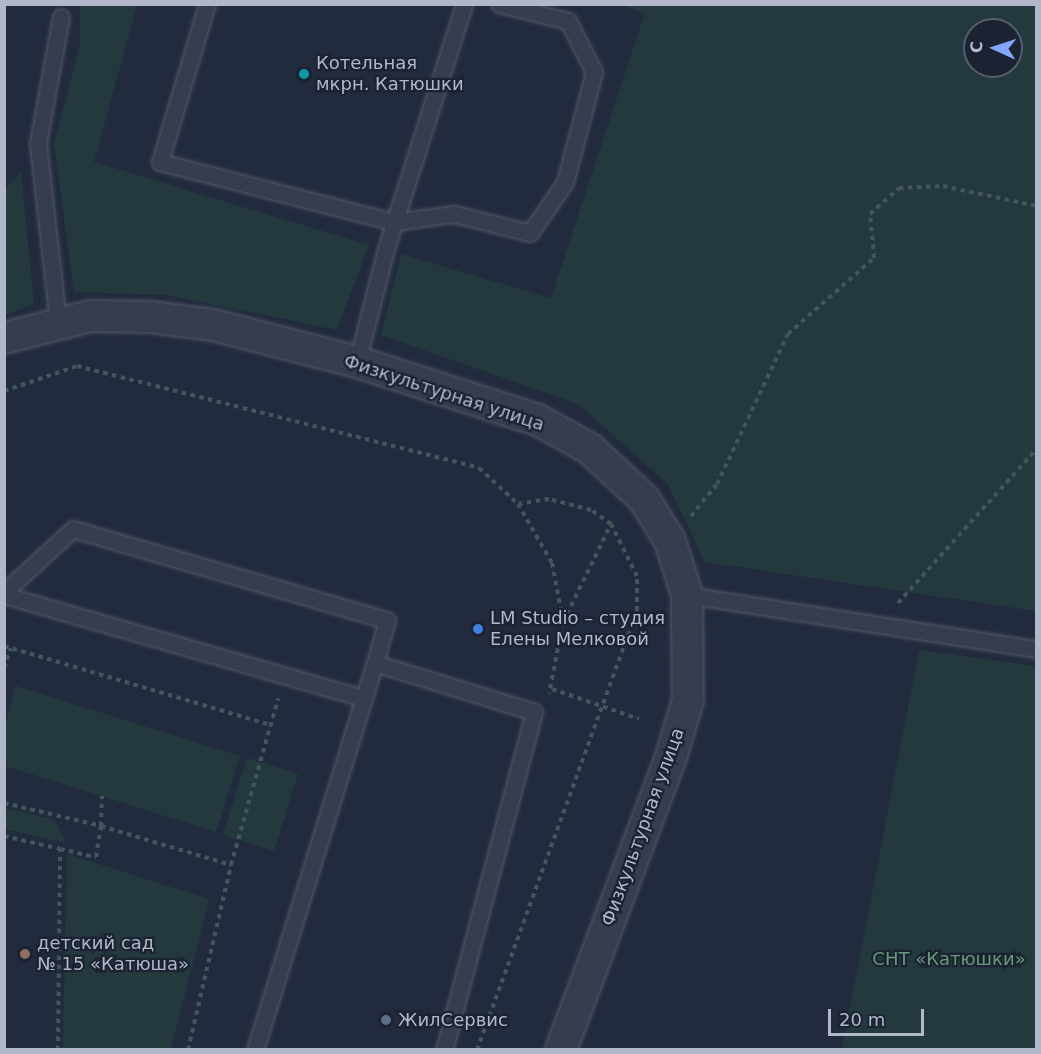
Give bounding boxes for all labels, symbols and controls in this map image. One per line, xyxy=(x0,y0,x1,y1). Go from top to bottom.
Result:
north arrow xyxy=(963,18,1023,78)
text: С xyxy=(967,41,986,54)
place label: Котельная мкрн. Катюшки xyxy=(316,53,464,96)
marker: Котельная мкрн. Катюшки xyxy=(297,67,311,81)
street label: Физкультурная улица xyxy=(341,350,547,436)
place label: LM Studio – студия Елены Мелковой xyxy=(490,608,665,650)
marker: LM Studio – студия Елены Мелковой xyxy=(471,622,485,636)
street label: Физкультурная улица xyxy=(597,725,689,929)
place label: детский сад № 15 «Катюша» xyxy=(37,933,189,976)
marker: детский сад № 15 «Катюша» xyxy=(18,947,32,961)
park label: СНТ «Катюшки» xyxy=(872,948,1026,970)
scale bar xyxy=(831,997,927,1035)
place label: ЖилСервис xyxy=(398,1009,508,1031)
text: 20 m xyxy=(839,1009,885,1030)
marker: ЖилСервис xyxy=(379,1013,393,1027)

